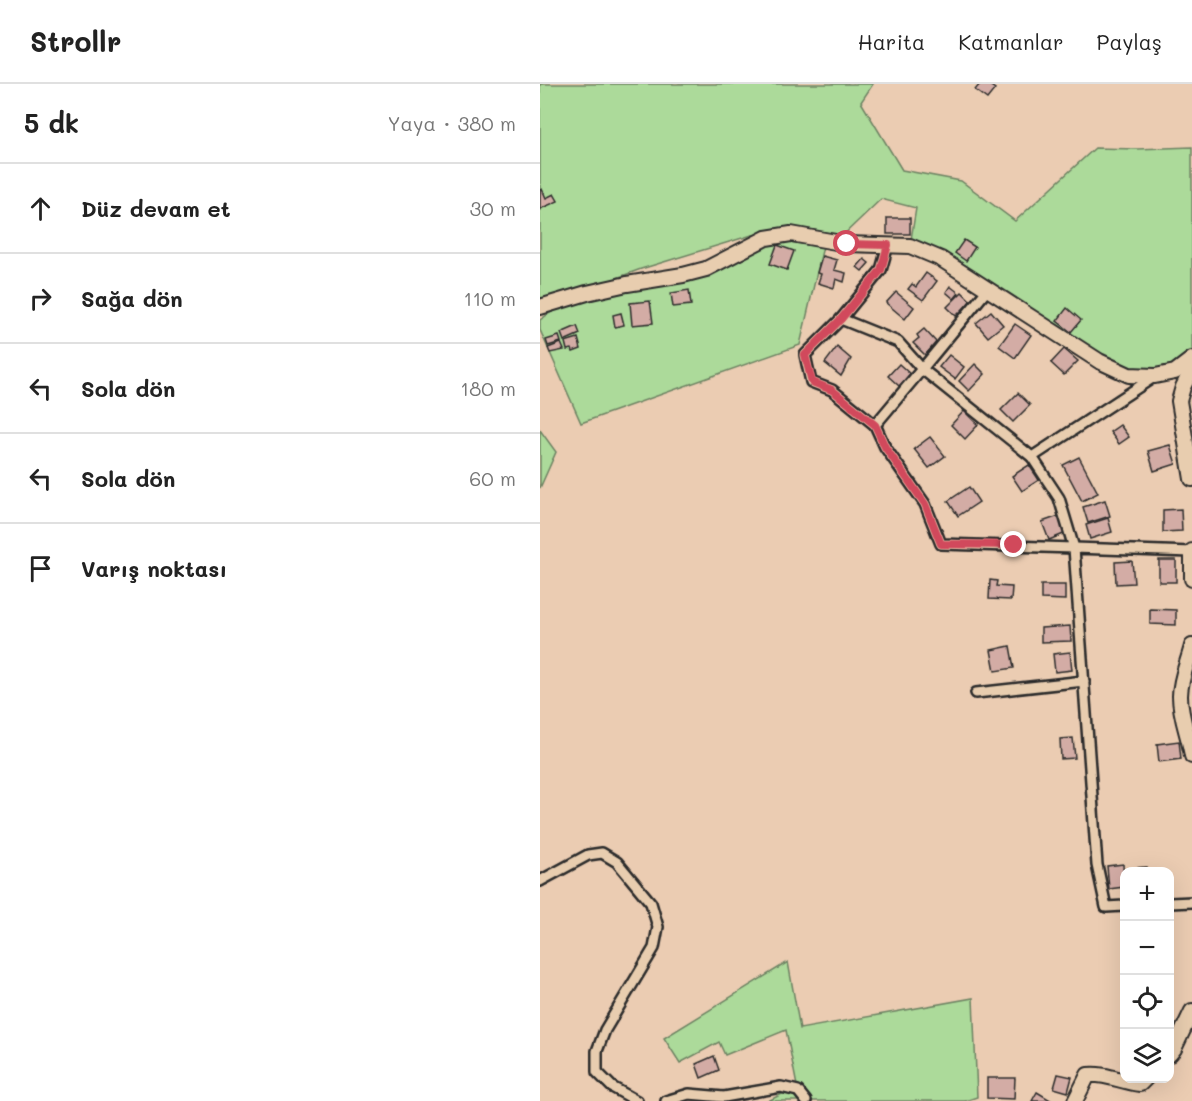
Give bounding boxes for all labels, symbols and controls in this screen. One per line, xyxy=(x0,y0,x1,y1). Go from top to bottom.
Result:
text: Strollr xyxy=(30,23,121,59)
text: Harita xyxy=(858,28,925,55)
text: Katmanlar xyxy=(958,28,1064,55)
text: Paylaş xyxy=(1097,28,1162,55)
text: 5 dk xyxy=(24,106,79,140)
text: Yaya · 380 m xyxy=(388,110,516,136)
icon: ahead xyxy=(24,192,57,225)
text: Düz devam et xyxy=(81,194,230,223)
text: 30 m xyxy=(470,195,516,221)
route start xyxy=(833,230,859,256)
icon: right xyxy=(24,282,57,315)
text: Sağa dön xyxy=(81,284,183,313)
text: 110 m xyxy=(463,285,516,311)
icon: left xyxy=(24,372,57,405)
text: Sola dön xyxy=(81,374,175,403)
text: 180 m xyxy=(460,375,516,401)
icon: left xyxy=(24,462,57,495)
text: Sola dön xyxy=(81,464,175,493)
text: 60 m xyxy=(469,465,516,491)
route end xyxy=(1000,531,1026,557)
icon: arrive xyxy=(24,552,57,585)
text: Varış noktası xyxy=(81,554,227,583)
map controls xyxy=(1120,867,1174,1083)
button: + xyxy=(1120,867,1174,921)
button: − xyxy=(1120,921,1174,975)
button: locate xyxy=(1120,975,1174,1029)
button: layers xyxy=(1120,1029,1174,1083)

